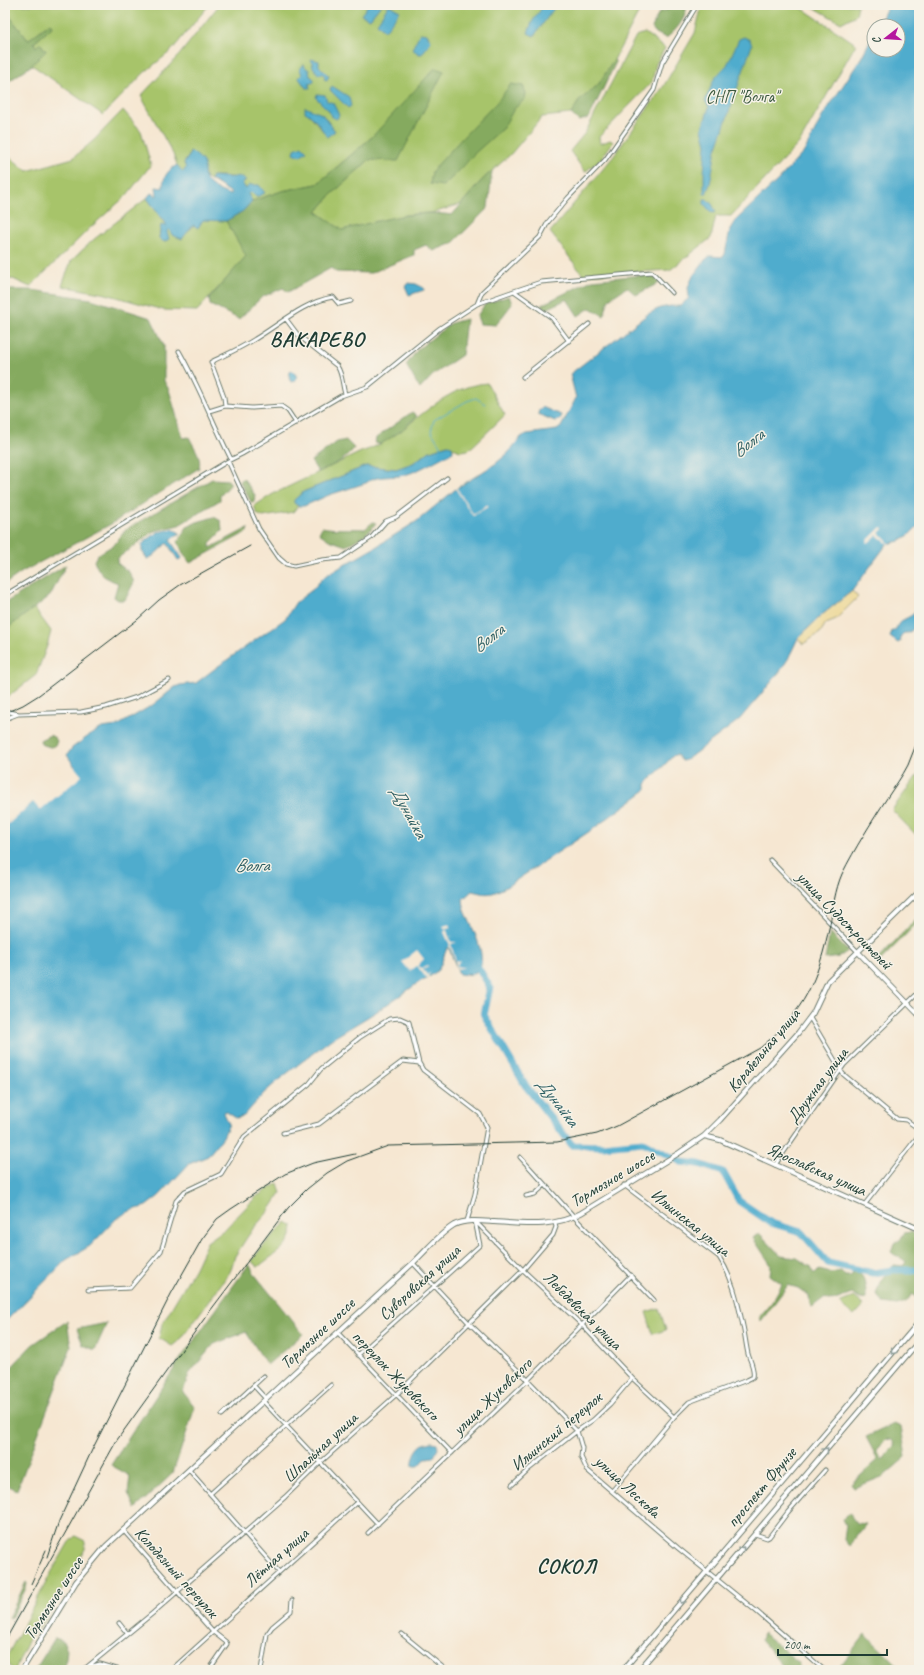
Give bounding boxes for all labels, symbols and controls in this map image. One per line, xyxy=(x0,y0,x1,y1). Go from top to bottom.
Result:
north arrow xyxy=(866,18,906,58)
text: С xyxy=(868,35,884,46)
park label: СНП "Волга" xyxy=(706,86,782,107)
district label: ВАКАРЕВО xyxy=(270,326,367,352)
water label: Волга xyxy=(728,423,770,462)
water label: Волга xyxy=(468,618,510,657)
water label: Дунайка xyxy=(385,781,433,844)
water label: Волга xyxy=(235,854,271,876)
street label: улица Судостроителей xyxy=(791,866,898,975)
street label: Корабельная улица xyxy=(722,1003,805,1097)
street label: Дружная улица xyxy=(782,1042,854,1127)
water label: Дунайка xyxy=(532,1072,585,1132)
street label: Ярославская улица xyxy=(764,1138,871,1201)
street label: Тормозное шоссе xyxy=(566,1144,660,1212)
street label: Ильинская улица xyxy=(647,1184,736,1262)
street label: Суворовская улица xyxy=(374,1239,466,1325)
street label: Лебедевская улица xyxy=(539,1267,627,1355)
street label: Тормозное шоссе xyxy=(276,1292,360,1373)
street label: переулок Жуковского xyxy=(347,1326,445,1426)
one-way arrow xyxy=(891,1347,898,1355)
street label: улица Жуковского xyxy=(447,1352,537,1440)
street label: Ильинский переулок xyxy=(506,1386,608,1476)
street label: Шпальная улица xyxy=(279,1406,363,1487)
street label: проспект Фрунзе xyxy=(722,1442,802,1532)
one-way arrow xyxy=(822,1447,829,1455)
street label: улица Лескова xyxy=(590,1450,667,1524)
street label: Лётная улица xyxy=(240,1522,314,1592)
street label: Колодезный переулок xyxy=(130,1523,224,1623)
one-way arrow xyxy=(738,1547,745,1554)
street label: Тормозное шоссе xyxy=(19,1552,89,1644)
district label: СОКОЛ xyxy=(537,1553,598,1579)
one-way arrow xyxy=(679,1596,686,1604)
scale bar xyxy=(778,1631,887,1657)
text: 200 m xyxy=(784,1637,811,1653)

